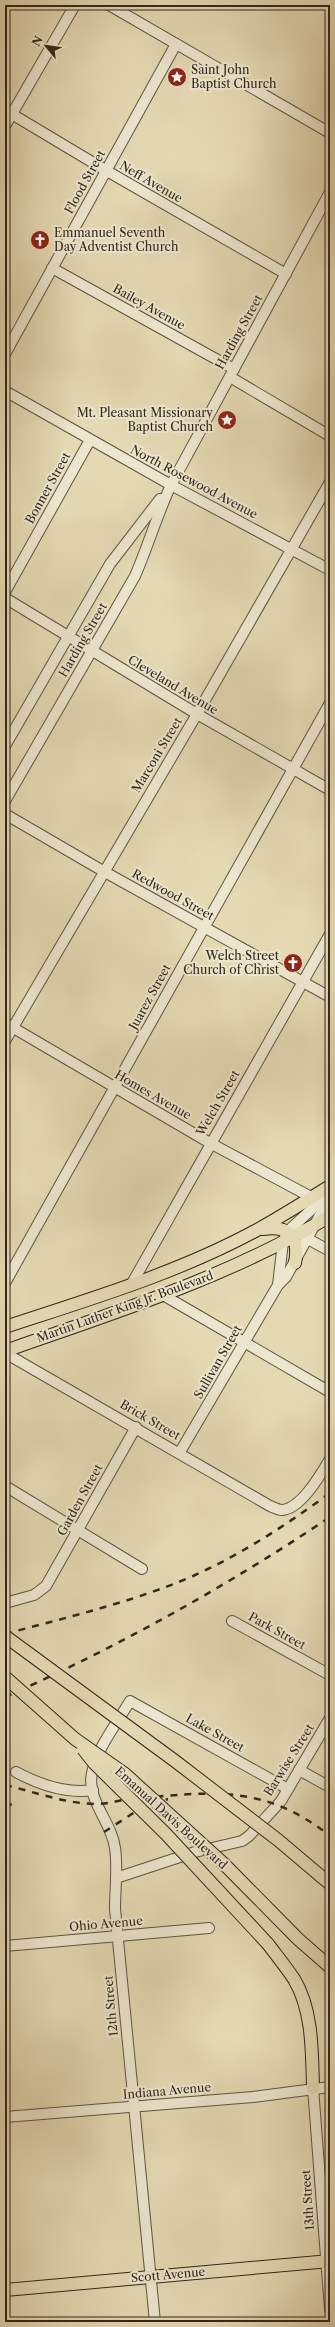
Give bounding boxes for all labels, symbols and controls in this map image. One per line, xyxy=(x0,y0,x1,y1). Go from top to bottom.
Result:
north arrow xyxy=(26,26,66,66)
text: N xyxy=(29,33,46,49)
place label: Saint John Baptist Church xyxy=(191,62,277,91)
place icon: Saint John Baptist Church xyxy=(166,66,188,88)
street label: Flood Street xyxy=(61,147,109,216)
street label: Neff Avenue xyxy=(117,158,186,206)
place label: Emmanuel Seventh Day Adventist Church xyxy=(54,225,179,254)
church icon: Emmanuel Seventh Day Adventist Church xyxy=(29,229,51,251)
street label: Bailey Avenue xyxy=(111,281,188,333)
street label: Harding Street xyxy=(212,291,266,372)
place label: Mt. Pleasant Missionary Baptist Church xyxy=(77,405,213,434)
place icon: Mt. Pleasant Missionary Baptist Church xyxy=(216,409,238,431)
street label: North Rosewood Avenue xyxy=(128,442,261,522)
street label: Bonner Street xyxy=(22,449,74,526)
street label: Harding Street xyxy=(55,599,110,680)
street label: Cleveland Avenue xyxy=(126,652,221,717)
street label: Marconi Street xyxy=(128,714,185,795)
street label: Redwood Street xyxy=(130,866,218,924)
place label: Welch Street Church of Christ xyxy=(183,948,280,977)
church icon: Welch Street Church of Christ xyxy=(282,952,304,974)
street label: Juarez Street xyxy=(124,961,174,1034)
street label: Homes Avenue xyxy=(112,1067,194,1123)
street label: Welch Street xyxy=(192,1067,243,1139)
street label: Martin Luther King Jr. Boulevard xyxy=(34,1267,216,1346)
street label: Sullivan Street xyxy=(190,1322,245,1401)
street label: Brick Street xyxy=(117,1396,184,1443)
street label: Garden Street xyxy=(54,1461,106,1538)
street label: Park Street xyxy=(246,1609,309,1653)
street label: Lake Street xyxy=(183,1710,248,1755)
street label: Barwise Street xyxy=(260,1720,317,1799)
street label: Emanual Davis Boulevard xyxy=(112,1763,231,1872)
street label: Ohio Avenue xyxy=(69,1913,144,1934)
street label: 12th Street xyxy=(100,1974,121,2037)
street label: Indiana Avenue xyxy=(122,2079,212,2102)
street label: 13th Street xyxy=(298,2169,317,2231)
street label: Scott Avenue xyxy=(130,2264,206,2285)

